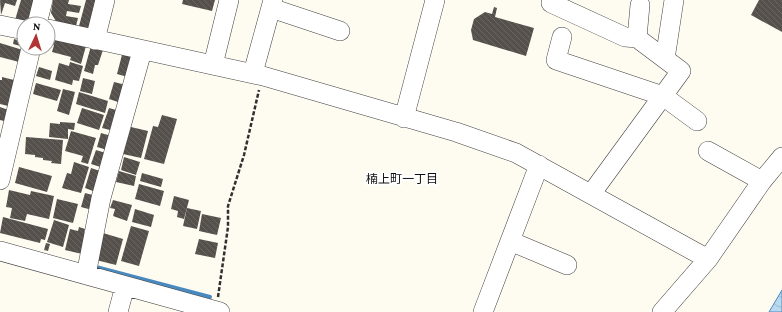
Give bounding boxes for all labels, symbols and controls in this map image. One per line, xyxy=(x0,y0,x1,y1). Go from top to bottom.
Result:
north arrow xyxy=(16,16,56,56)
text: N xyxy=(33,20,41,32)
district label: 楠上町一丁目 xyxy=(366,172,438,186)

